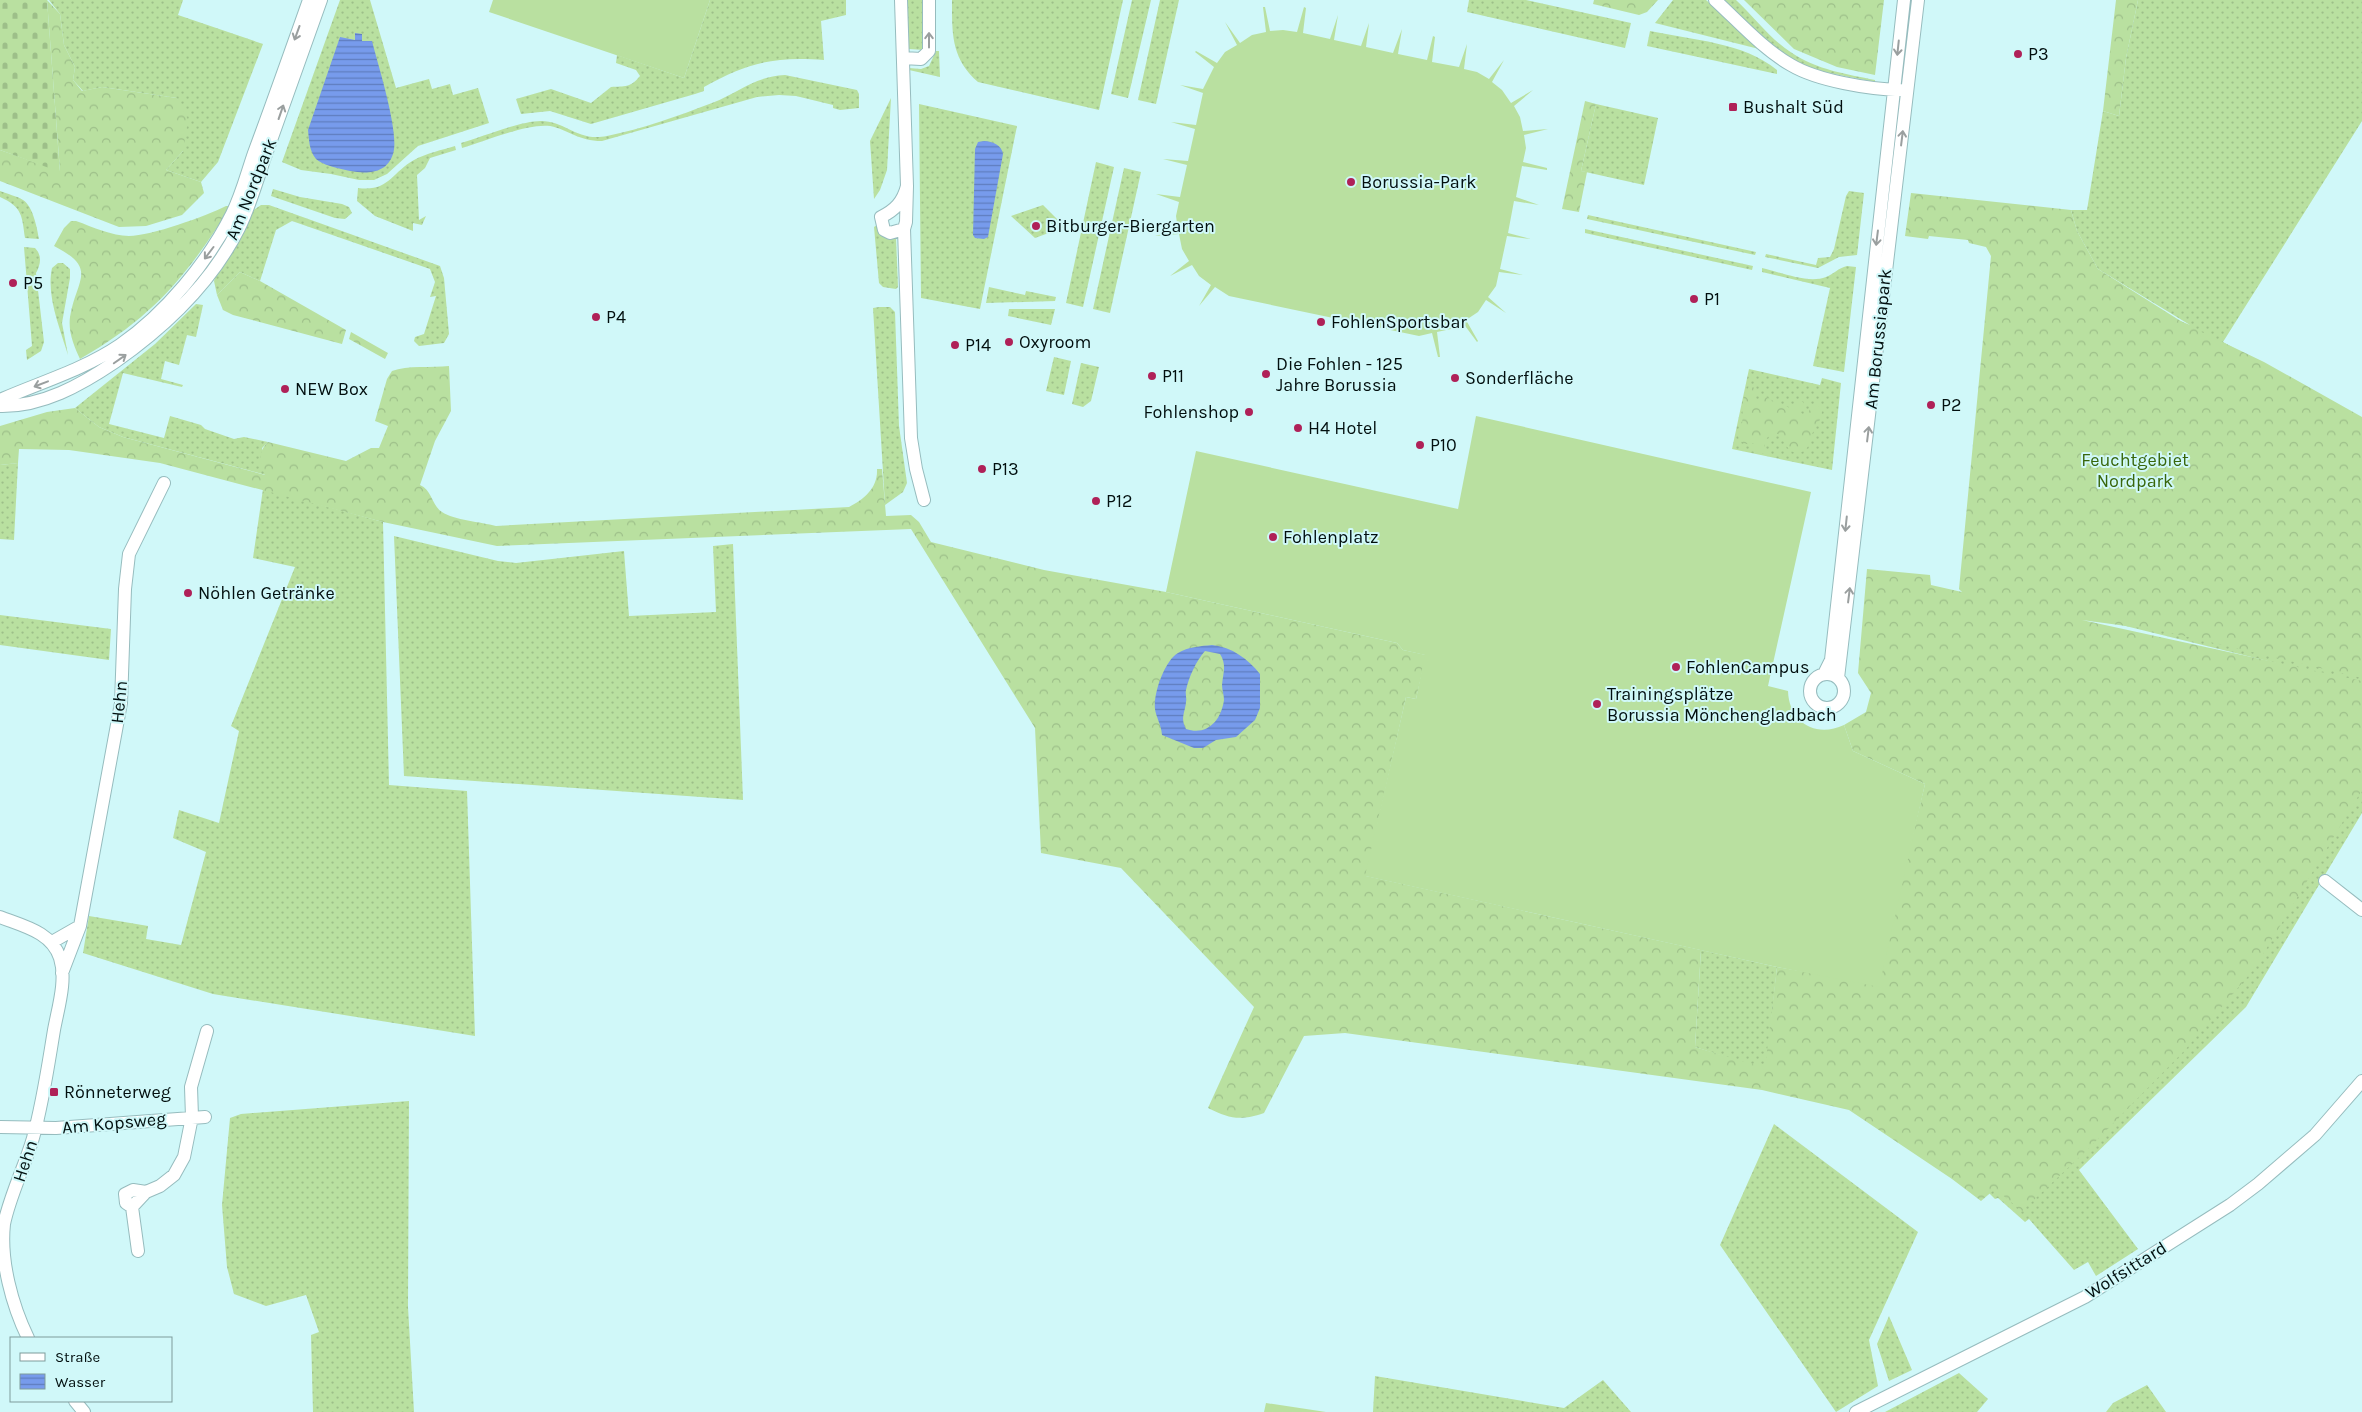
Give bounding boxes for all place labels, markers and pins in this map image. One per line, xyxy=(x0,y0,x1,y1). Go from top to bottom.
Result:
place label: P3 xyxy=(2028,43,2049,65)
marker: P3 xyxy=(2012,48,2024,60)
place label: Bushalt Süd xyxy=(1743,96,1844,118)
marker: Bushalt Süd xyxy=(1727,101,1739,113)
place label: Borussia-Park xyxy=(1361,171,1476,193)
marker: Borussia-Park xyxy=(1345,176,1357,188)
place label: Bitburger-Biergarten xyxy=(1046,215,1215,237)
marker: Bitburger-Biergarten xyxy=(1030,220,1042,232)
place label: P5 xyxy=(23,272,43,294)
marker: P5 xyxy=(7,277,19,289)
place label: P1 xyxy=(1704,288,1720,310)
marker: P1 xyxy=(1688,293,1700,305)
place label: P4 xyxy=(606,306,626,328)
marker: P4 xyxy=(590,311,602,323)
place label: FohlenSportsbar xyxy=(1331,311,1467,333)
marker: FohlenSportsbar xyxy=(1315,316,1327,328)
place label: Oxyroom xyxy=(1019,331,1091,353)
place label: P14 xyxy=(965,334,991,356)
marker: Oxyroom xyxy=(1003,336,1015,348)
marker: P14 xyxy=(949,339,961,351)
place label: Die Fohlen - 125 Jahre Borussia xyxy=(1276,353,1403,396)
place label: P11 xyxy=(1162,365,1184,387)
place label: Sonderfläche xyxy=(1465,367,1574,389)
marker: Die Fohlen - 125 Jahre Borussia xyxy=(1260,368,1272,380)
marker: P11 xyxy=(1146,370,1158,382)
marker: Sonderfläche xyxy=(1449,372,1461,384)
place label: NEW Box xyxy=(295,378,368,400)
marker: NEW Box xyxy=(279,383,291,395)
place label: P2 xyxy=(1941,394,1961,416)
marker: P2 xyxy=(1925,399,1937,411)
place label: Fohlenshop xyxy=(1144,401,1239,423)
marker: Fohlenshop xyxy=(1243,406,1255,418)
place label: H4 Hotel xyxy=(1308,417,1377,439)
marker: H4 Hotel xyxy=(1292,422,1304,434)
place label: P10 xyxy=(1430,434,1457,456)
marker: P10 xyxy=(1414,439,1426,451)
place label: P13 xyxy=(992,458,1019,480)
marker: P13 xyxy=(976,463,988,475)
place label: P12 xyxy=(1106,490,1132,512)
marker: P12 xyxy=(1090,495,1102,507)
place label: Fohlenplatz xyxy=(1283,526,1379,548)
marker: Fohlenplatz xyxy=(1267,531,1279,543)
place label: Nöhlen Getränke xyxy=(198,582,335,604)
marker: Nöhlen Getränke xyxy=(182,587,194,599)
place label: FohlenCampus xyxy=(1686,656,1809,678)
marker: FohlenCampus xyxy=(1670,661,1682,673)
place label: Trainingsplätze Borussia Mönchengladbach xyxy=(1607,683,1837,726)
marker: Trainingsplätze Borussia Mönchengladbach xyxy=(1591,698,1603,710)
place label: Rönneterweg xyxy=(64,1081,171,1103)
marker: Rönneterweg xyxy=(48,1086,60,1098)

